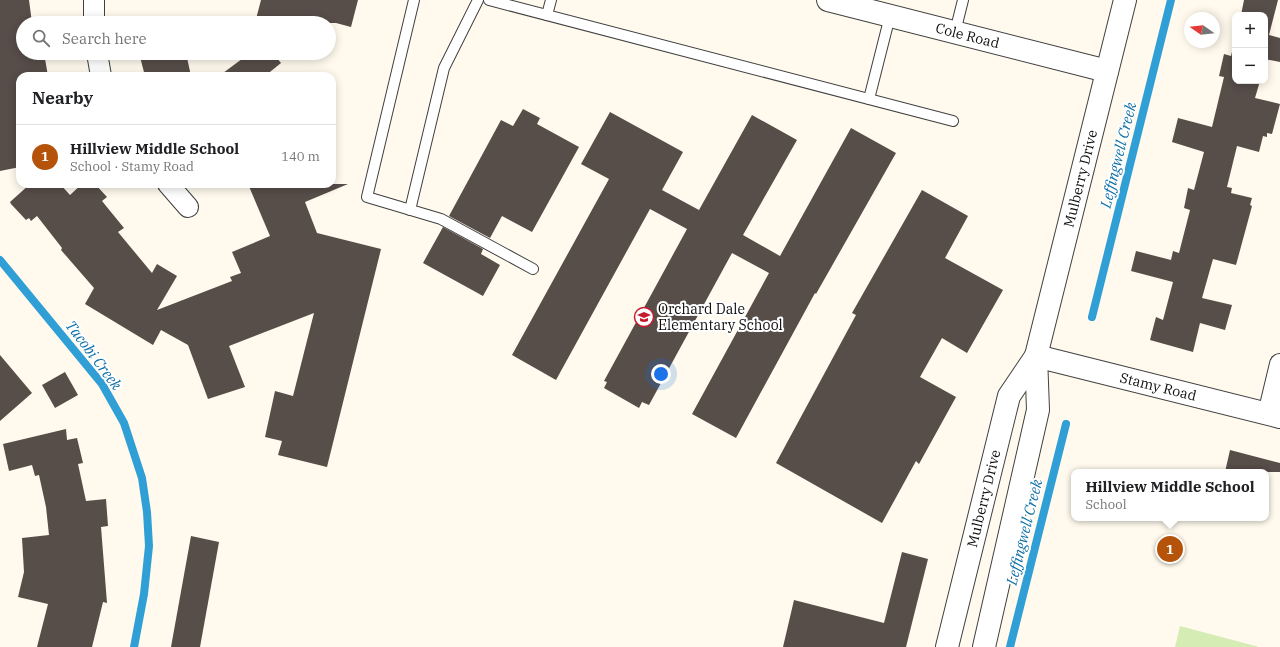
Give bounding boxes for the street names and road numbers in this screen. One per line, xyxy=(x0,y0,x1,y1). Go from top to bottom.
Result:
street label: Cole Road xyxy=(934,19,1002,52)
street label: Mulberry Drive xyxy=(1059,128,1101,229)
street label: Stamy Road xyxy=(1118,368,1199,405)
street label: Mulberry Drive xyxy=(963,448,1004,549)

